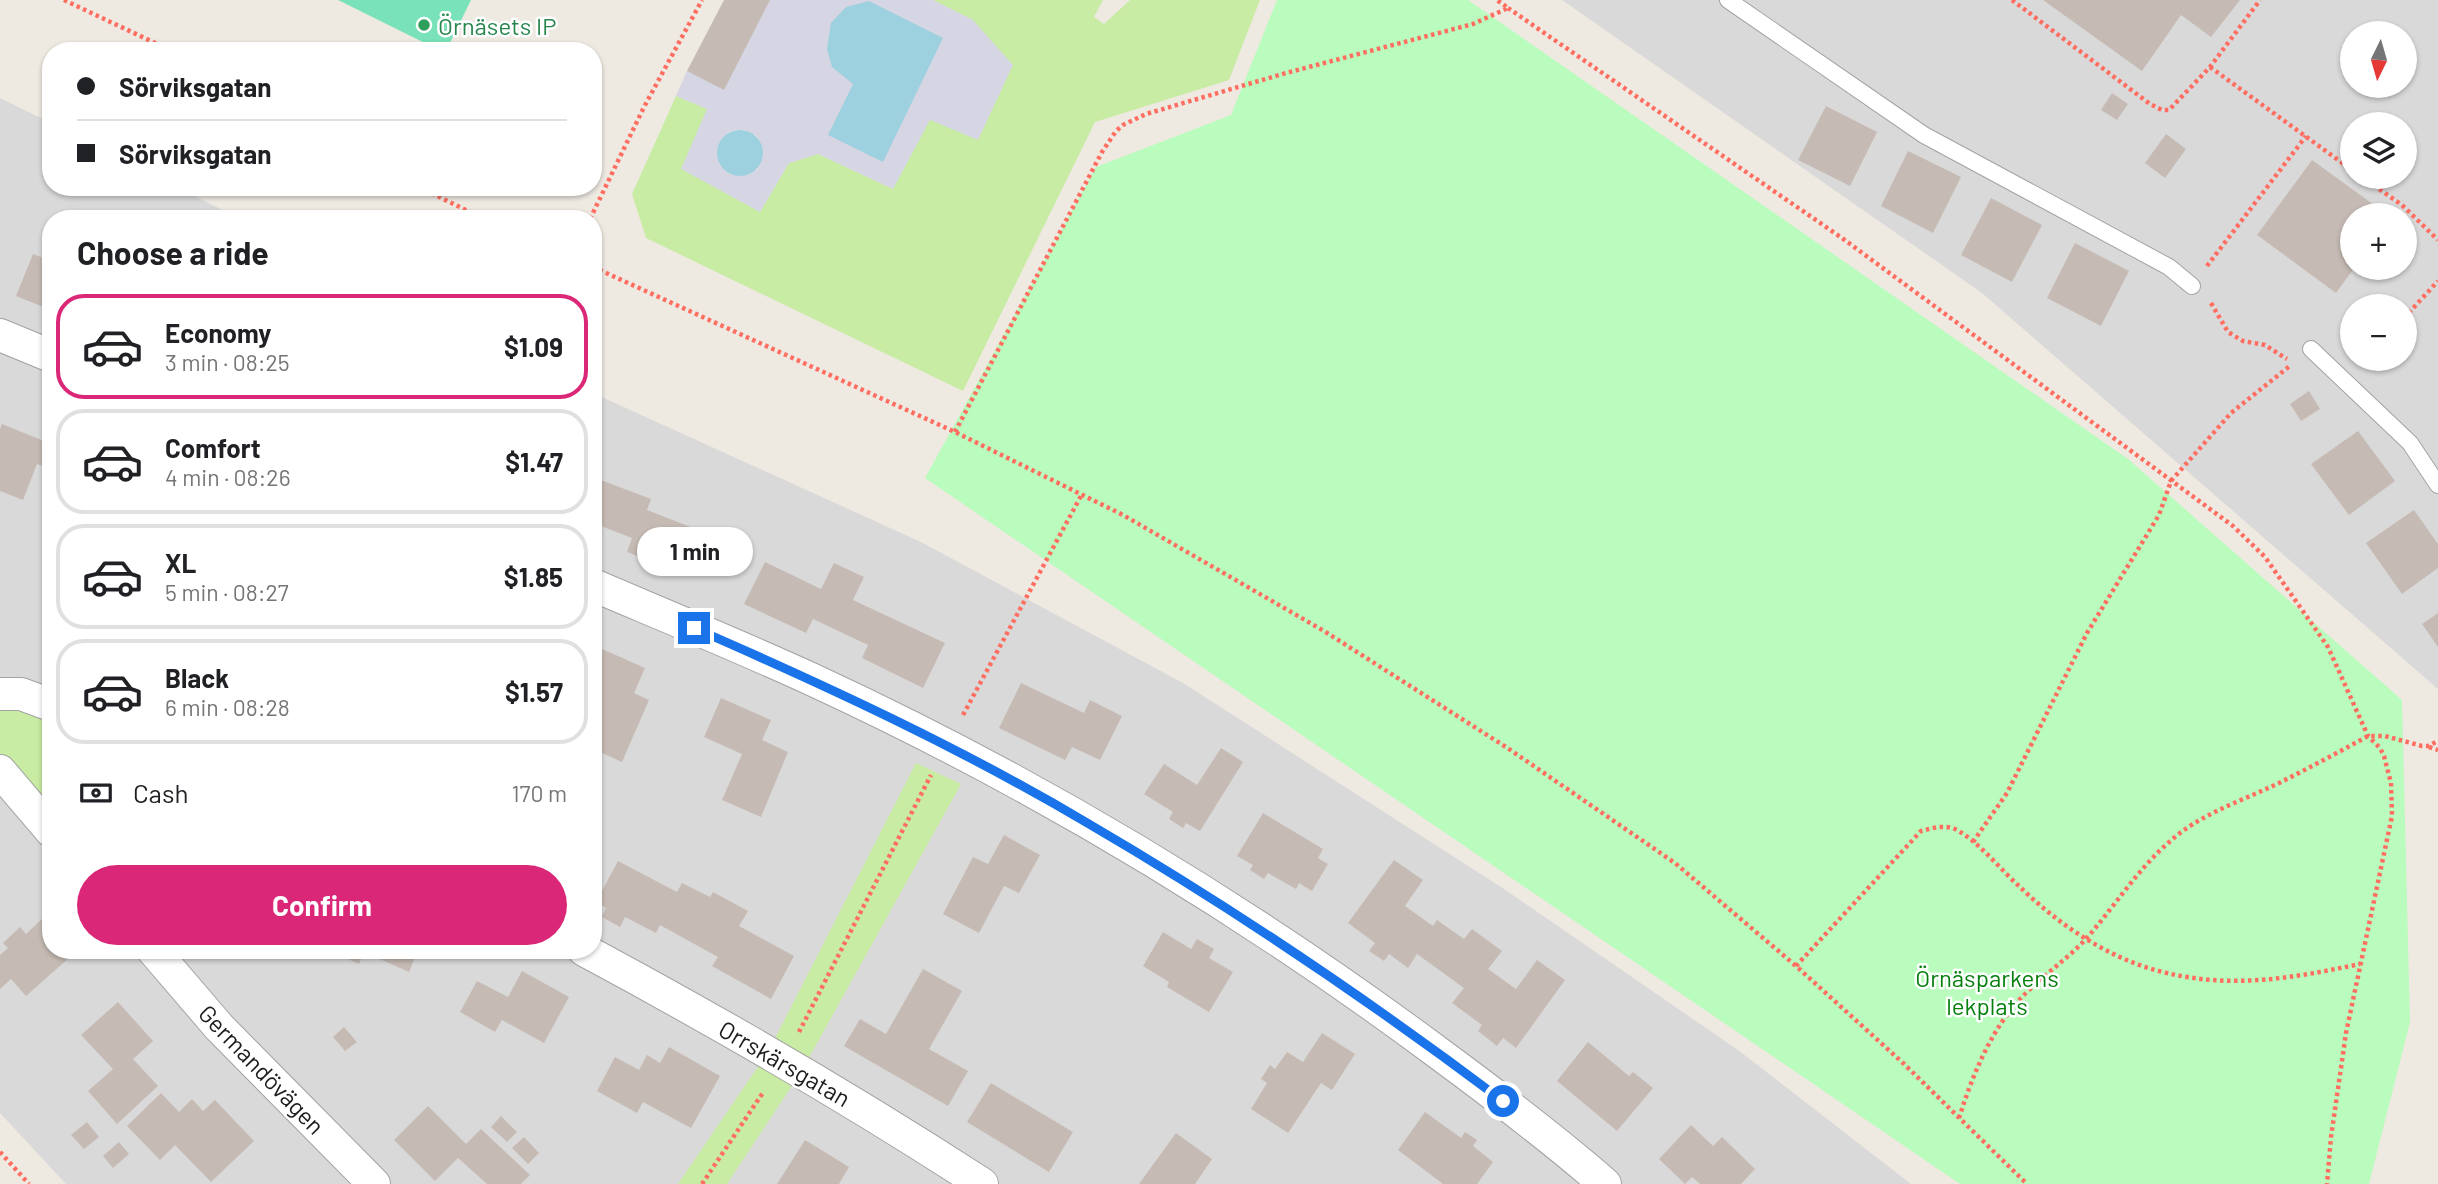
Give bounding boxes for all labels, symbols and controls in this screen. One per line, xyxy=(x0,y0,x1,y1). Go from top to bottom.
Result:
place label: Örnäsets IP xyxy=(438,11,557,40)
marker: Örnäsets IP xyxy=(416,17,432,33)
north arrow xyxy=(2340,21,2417,98)
map controls xyxy=(2340,21,2417,371)
text: Sörviksgatan xyxy=(119,71,272,102)
button: layers xyxy=(2340,112,2417,189)
text: Sörviksgatan xyxy=(119,138,272,169)
button: + xyxy=(2340,203,2417,280)
text: Choose a ride xyxy=(77,233,269,271)
button: − xyxy=(2340,294,2417,371)
icon: car xyxy=(81,315,144,378)
text: Economy xyxy=(165,317,271,348)
text: $1.09 xyxy=(504,331,563,362)
text: 3 min · 08:25 xyxy=(165,348,290,376)
icon: car xyxy=(81,430,144,493)
text: Comfort xyxy=(165,432,261,463)
text: $1.47 xyxy=(505,446,563,477)
text: 4 min · 08:26 xyxy=(165,463,291,491)
callout: 1 min xyxy=(636,526,752,576)
text: 1 min xyxy=(670,537,720,565)
icon: car xyxy=(81,545,144,608)
text: XL xyxy=(165,547,196,578)
text: $1.85 xyxy=(504,561,563,592)
text: 5 min · 08:27 xyxy=(165,578,289,606)
route end xyxy=(678,612,710,644)
icon: car xyxy=(81,660,144,723)
text: Black xyxy=(165,662,229,693)
text: $1.57 xyxy=(505,676,563,707)
text: 6 min · 08:28 xyxy=(165,693,290,721)
icon: cash xyxy=(77,774,115,812)
text: Cash xyxy=(133,777,188,808)
text: 170 m xyxy=(511,779,567,807)
button: Confirm xyxy=(77,865,567,945)
park label: Örnäsparkens lekplats xyxy=(1915,963,2059,1020)
street label: Germandövägen xyxy=(193,998,331,1140)
street label: Orrskärsgatan xyxy=(714,1014,856,1112)
route start xyxy=(1487,1085,1519,1117)

